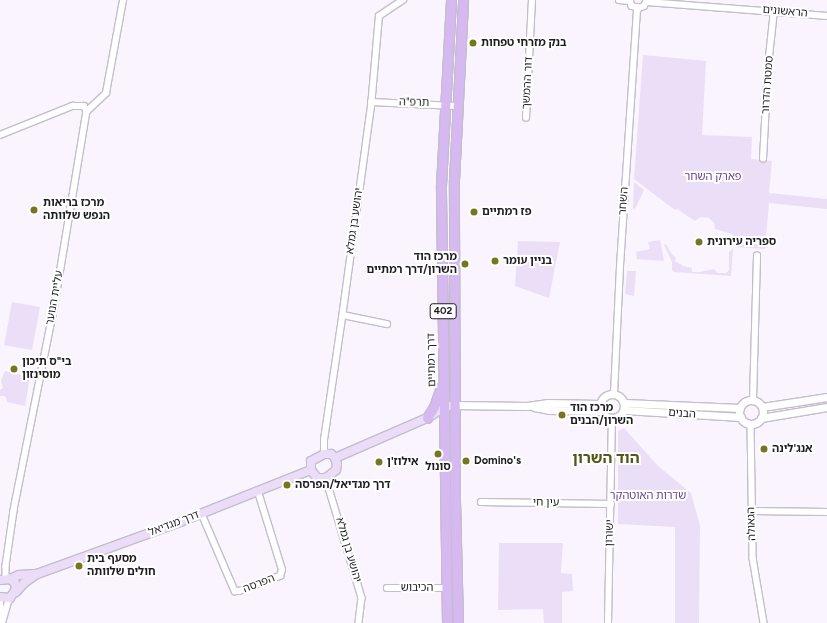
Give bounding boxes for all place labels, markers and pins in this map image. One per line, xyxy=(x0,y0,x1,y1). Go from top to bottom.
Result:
place label: בנק מזרחי טפחות xyxy=(481,36,567,50)
marker: בנק מזרחי טפחות xyxy=(468,38,478,48)
place label: מרכז בריאות הנפש שלוותה xyxy=(43,197,110,223)
marker: מרכז בריאות הנפש שלוותה xyxy=(28,204,40,216)
place label: פז רמתיים xyxy=(482,205,532,219)
marker: פז רמתיים xyxy=(469,207,479,217)
place label: ספריה עירונית xyxy=(707,235,776,249)
marker: ספריה עירונית xyxy=(694,237,704,247)
place label: מרכז הוד השרון/דרך רמתיים xyxy=(367,251,457,277)
place label: בניין עומר xyxy=(503,254,552,268)
marker: בניין עומר xyxy=(490,256,500,266)
marker: מרכז הוד השרון/דרך רמתיים xyxy=(460,259,470,269)
place label: בי"ס תיכון מוסינזון xyxy=(22,356,71,382)
marker: בי"ס תיכון מוסינזון xyxy=(9,364,19,374)
place label: מרכז הוד השרון/הבנים xyxy=(570,402,633,428)
marker: מרכז הוד השרון/הבנים xyxy=(557,410,567,420)
place label: אנג'לינה xyxy=(772,442,813,456)
marker: אנג'לינה xyxy=(759,444,769,454)
marker: סונול xyxy=(433,449,443,459)
place label: Domino's xyxy=(474,454,521,468)
place label: אילוז'ן xyxy=(387,455,418,469)
marker: Domino's xyxy=(461,456,471,466)
marker: אילוז'ן xyxy=(374,457,384,467)
place label: סונול xyxy=(425,460,451,474)
place label: דרך מגדיאל/הפרסה xyxy=(295,478,390,492)
marker: דרך מגדיאל/הפרסה xyxy=(282,480,292,490)
place label: מסעף בית חולים שלוותה xyxy=(87,553,155,579)
marker: מסעף בית חולים שלוותה xyxy=(74,561,84,571)

